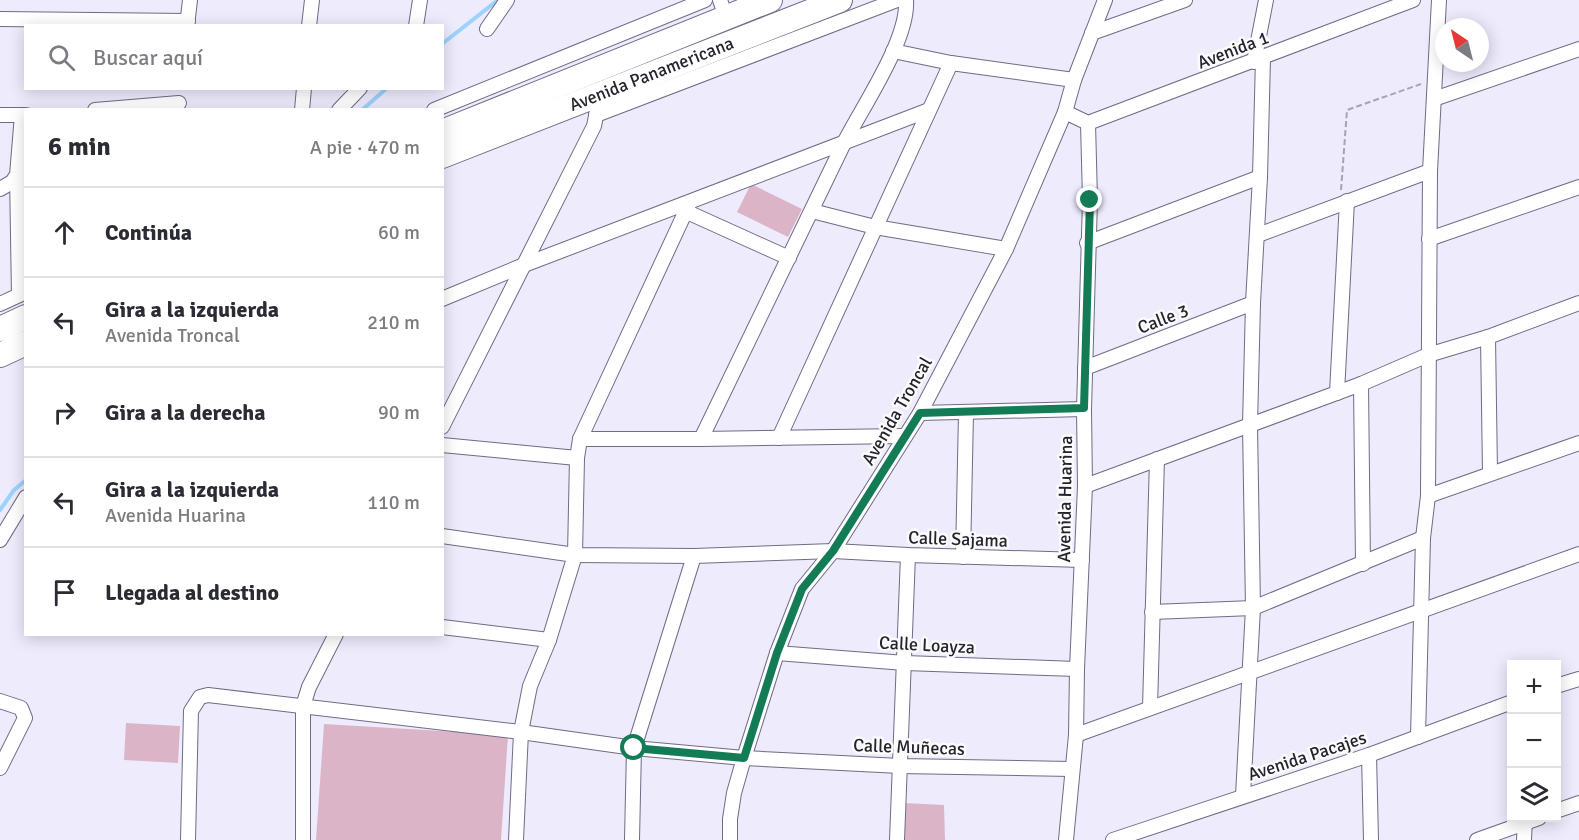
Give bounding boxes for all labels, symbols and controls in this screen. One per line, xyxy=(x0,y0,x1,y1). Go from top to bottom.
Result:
north arrow xyxy=(1435,18,1489,72)
search box xyxy=(24,24,444,90)
street label: Avenida 1 xyxy=(1194,26,1272,74)
street label: Avenida Panamericana xyxy=(566,32,737,116)
icon: search xyxy=(45,41,78,74)
text: Buscar aquí xyxy=(93,44,203,71)
text: 6 min xyxy=(48,131,111,163)
text: A pie · 470 m xyxy=(310,135,420,160)
route end xyxy=(1076,186,1102,212)
icon: ahead xyxy=(48,216,81,249)
text: Continúa xyxy=(105,219,192,246)
text: 60 m xyxy=(378,220,420,245)
text: Gira a la izquierda xyxy=(105,296,279,323)
street label: Calle 3 xyxy=(1134,299,1192,339)
icon: left xyxy=(48,306,81,339)
text: 210 m xyxy=(367,310,420,335)
text: Avenida Troncal xyxy=(105,323,240,348)
street label: Avenida Troncal xyxy=(857,353,937,469)
icon: right xyxy=(48,396,81,429)
text: Gira a la derecha xyxy=(105,399,266,426)
text: 90 m xyxy=(378,400,420,425)
street label: Avenida Huarina xyxy=(1053,435,1077,563)
text: Gira a la izquierda xyxy=(105,476,279,503)
icon: left xyxy=(48,486,81,519)
text: 110 m xyxy=(367,490,420,515)
text: Avenida Huarina xyxy=(105,503,246,528)
street label: Calle Sajama xyxy=(908,526,1008,552)
icon: arrive xyxy=(48,576,81,609)
text: Llegada al destino xyxy=(105,579,279,606)
street label: Calle Loayza xyxy=(879,632,975,658)
map controls xyxy=(1507,660,1561,822)
button: + xyxy=(1507,660,1561,714)
button: − xyxy=(1507,714,1561,768)
street label: Avenida Pacajes xyxy=(1245,726,1369,786)
route start xyxy=(620,734,646,760)
street label: Calle Muñecas xyxy=(853,734,965,760)
button: layers xyxy=(1507,768,1561,822)

